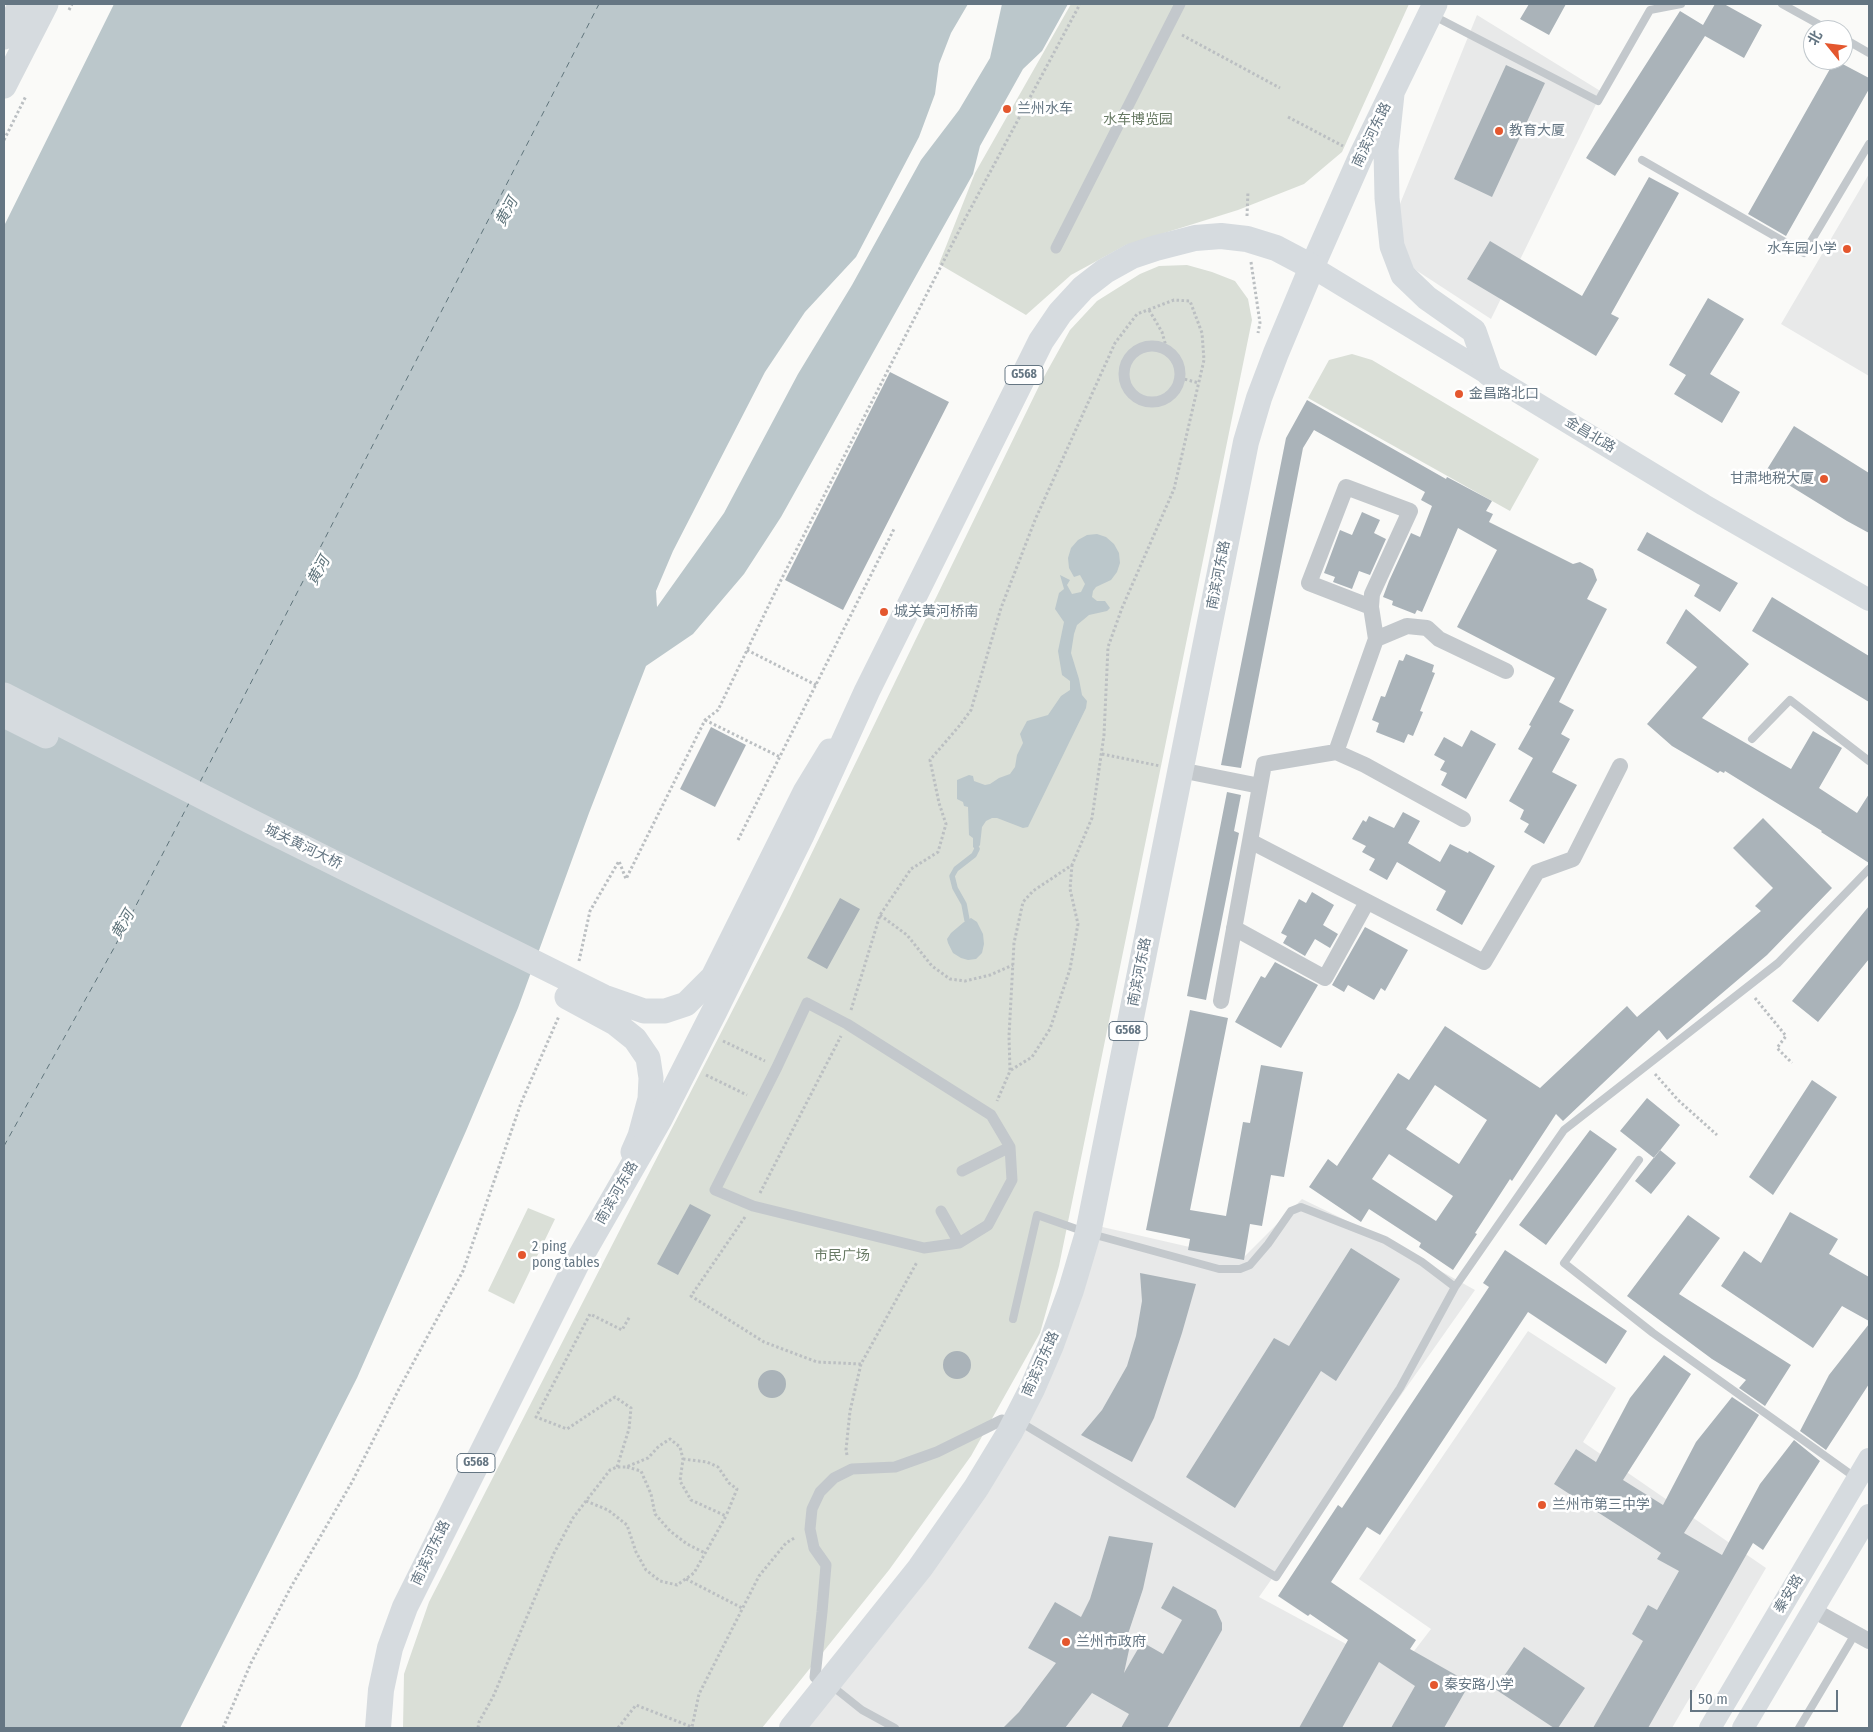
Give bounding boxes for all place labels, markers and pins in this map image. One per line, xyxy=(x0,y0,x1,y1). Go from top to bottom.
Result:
place label: 兰州水车 xyxy=(1017,101,1073,117)
marker: 兰州水车 xyxy=(1001,103,1013,115)
place label: 教育大厦 xyxy=(1509,123,1565,139)
marker: 教育大厦 xyxy=(1493,125,1505,137)
place label: 水车园小学 xyxy=(1767,241,1837,257)
marker: 水车园小学 xyxy=(1841,243,1853,255)
place label: 金昌路北口 xyxy=(1469,386,1539,402)
marker: 金昌路北口 xyxy=(1453,388,1465,400)
place label: 甘肃地税大厦 xyxy=(1730,471,1814,487)
marker: 甘肃地税大厦 xyxy=(1818,473,1830,485)
place label: 城关黄河桥南 xyxy=(894,604,978,620)
marker: 城关黄河桥南 xyxy=(878,606,890,618)
place label: 2 ping pong tables xyxy=(532,1239,599,1272)
marker: 2 ping pong tables xyxy=(516,1249,528,1261)
place label: 兰州市第三中学 xyxy=(1552,1497,1650,1513)
marker: 兰州市第三中学 xyxy=(1536,1499,1548,1511)
place label: 兰州市政府 xyxy=(1076,1634,1146,1650)
marker: 兰州市政府 xyxy=(1060,1636,1072,1648)
place label: 秦安路小学 xyxy=(1444,1677,1514,1693)
marker: 秦安路小学 xyxy=(1428,1679,1440,1691)

